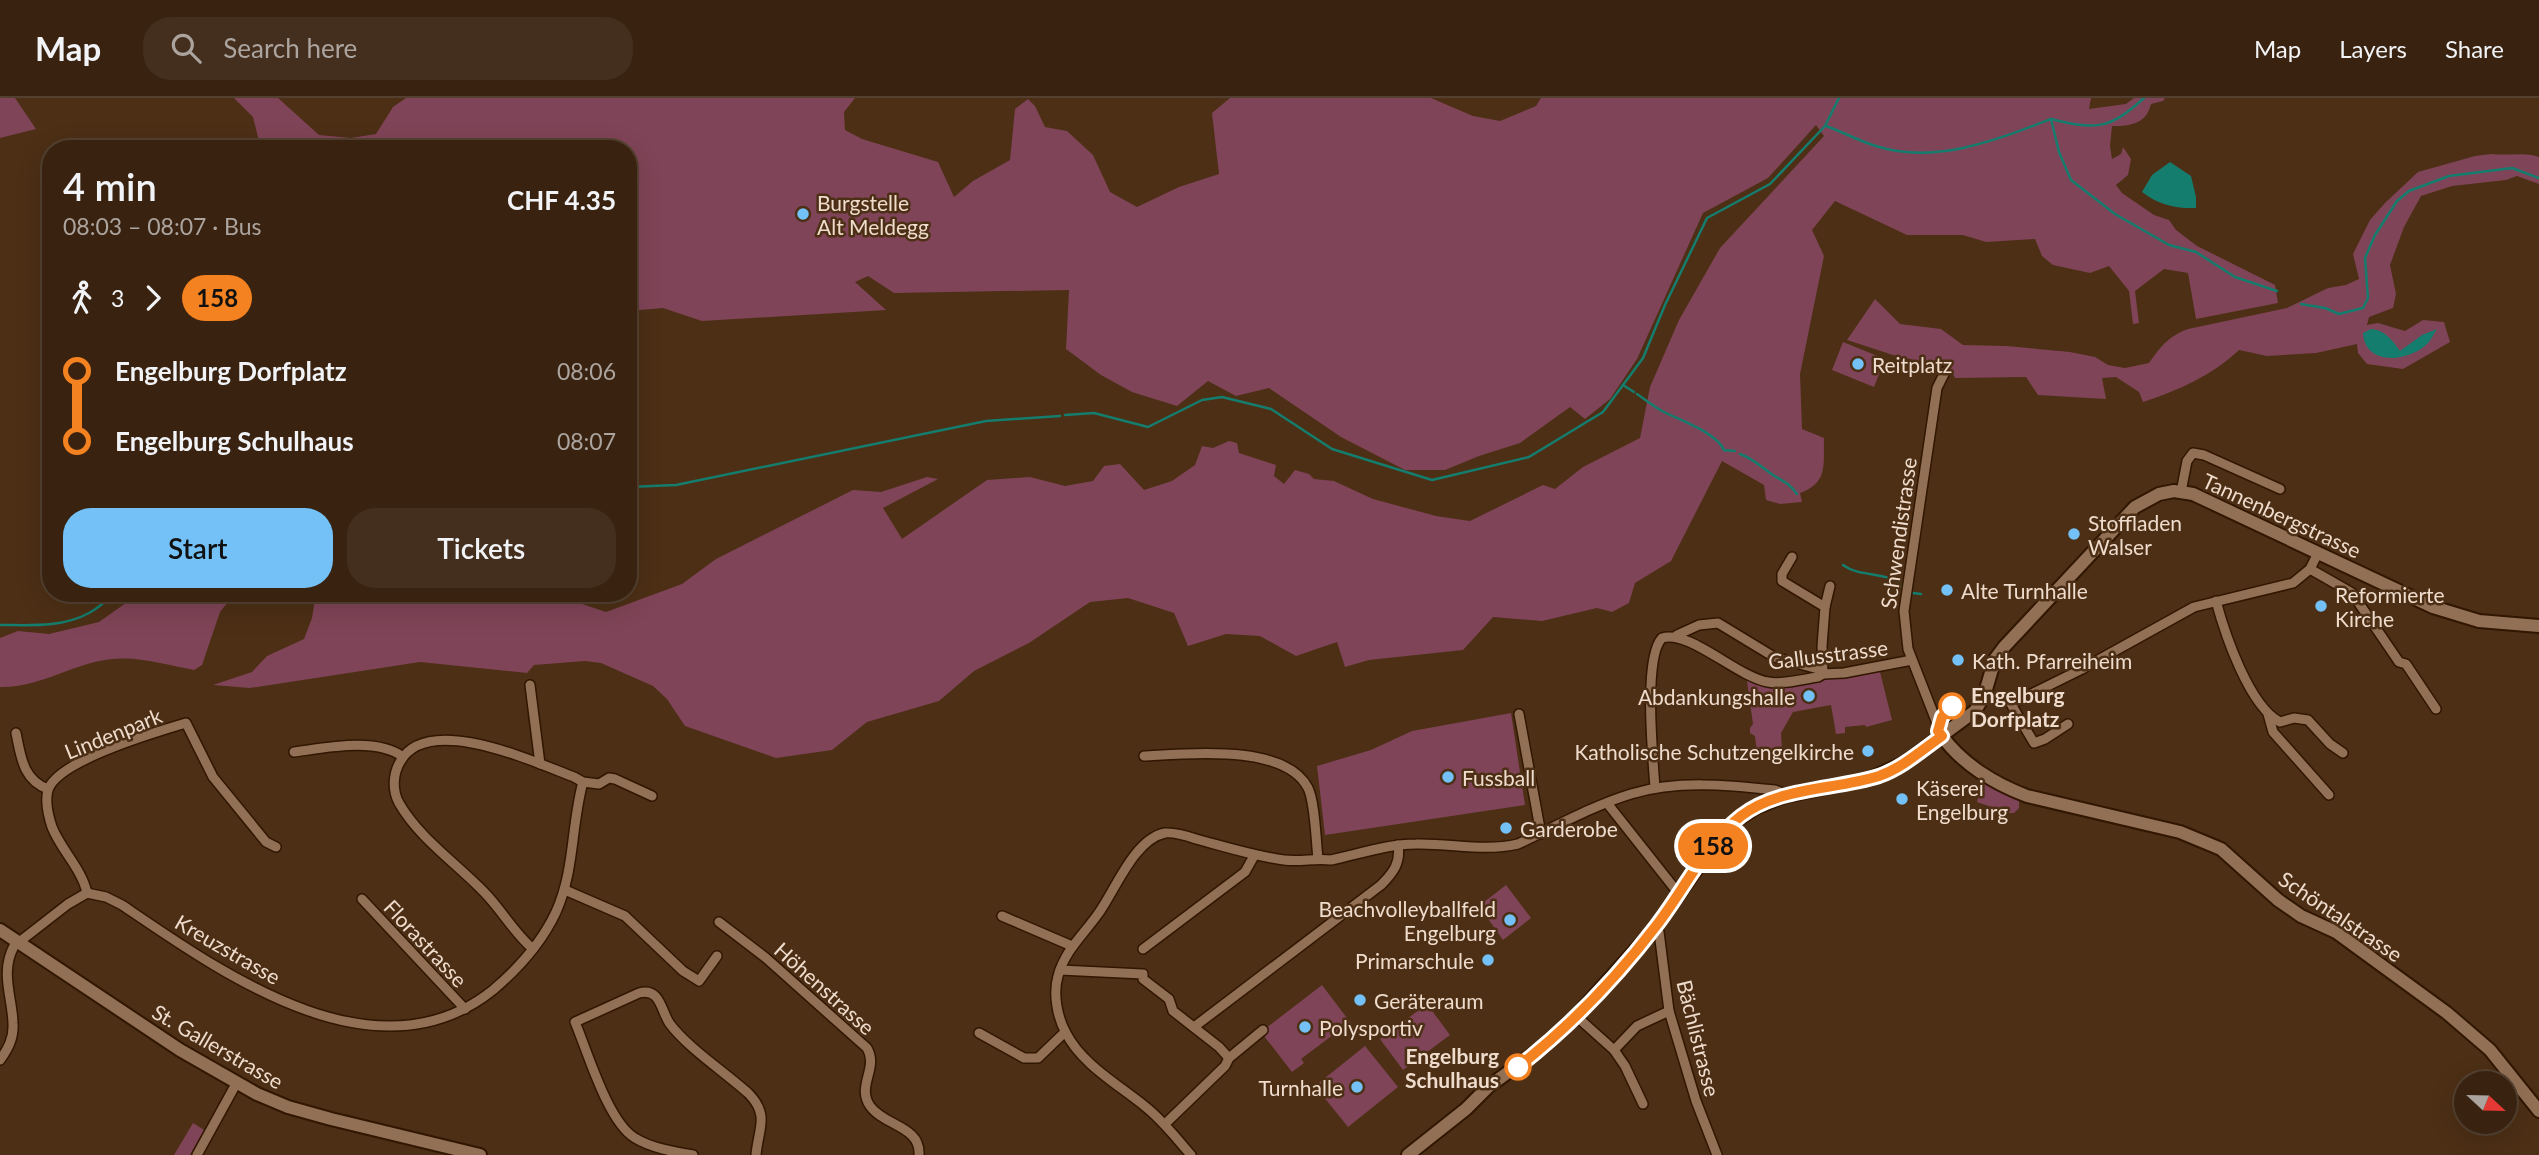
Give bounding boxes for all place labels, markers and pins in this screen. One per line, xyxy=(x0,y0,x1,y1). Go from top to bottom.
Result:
place label: Burgstelle Alt Meldegg xyxy=(817,190,929,239)
marker: Burgstelle Alt Meldegg xyxy=(795,206,811,222)
place label: Reitplatz xyxy=(1872,352,1952,377)
marker: Reitplatz xyxy=(1850,356,1866,372)
place label: Stoffladen Walser xyxy=(2088,510,2182,559)
marker: Stoffladen Walser xyxy=(2066,526,2082,542)
place label: Alte Turnhalle xyxy=(1961,578,2088,603)
marker: Alte Turnhalle xyxy=(1939,582,1955,598)
place label: Reformierte Kirche xyxy=(2335,582,2445,631)
marker: Reformierte Kirche xyxy=(2313,598,2329,614)
place label: Kath. Pfarreiheim xyxy=(1972,648,2132,673)
marker: Kath. Pfarreiheim xyxy=(1950,652,1966,668)
place label: Engelburg Dorfplatz xyxy=(1971,682,2065,731)
place label: Abdankungshalle xyxy=(1638,684,1795,709)
marker: Abdankungshalle xyxy=(1801,688,1817,704)
marker: Engelburg Dorfplatz xyxy=(1939,693,1965,719)
place label: Katholische Schutzengelkirche xyxy=(1574,739,1854,764)
marker: Katholische Schutzengelkirche xyxy=(1860,743,1876,759)
place label: Fussball xyxy=(1462,765,1535,790)
marker: Fussball xyxy=(1440,769,1456,785)
place label: Käserei Engelburg xyxy=(1916,775,2008,824)
marker: Käserei Engelburg xyxy=(1894,791,1910,807)
place label: Garderobe xyxy=(1520,816,1618,841)
marker: Garderobe xyxy=(1498,820,1514,836)
place label: Beachvolleyballfeld Engelburg xyxy=(1319,896,1496,945)
marker: Beachvolleyballfeld Engelburg xyxy=(1502,912,1518,928)
place label: Primarschule xyxy=(1355,948,1474,973)
marker: Primarschule xyxy=(1480,952,1496,968)
place label: Geräteraum xyxy=(1374,988,1484,1013)
marker: Geräteraum xyxy=(1352,992,1368,1008)
place label: Polysportiv xyxy=(1319,1015,1423,1040)
marker: Polysportiv xyxy=(1297,1019,1313,1035)
place label: Engelburg Schulhaus xyxy=(1405,1043,1499,1092)
marker: Engelburg Schulhaus xyxy=(1505,1054,1531,1080)
place label: Turnhalle xyxy=(1259,1075,1343,1100)
marker: Turnhalle xyxy=(1349,1079,1365,1095)

